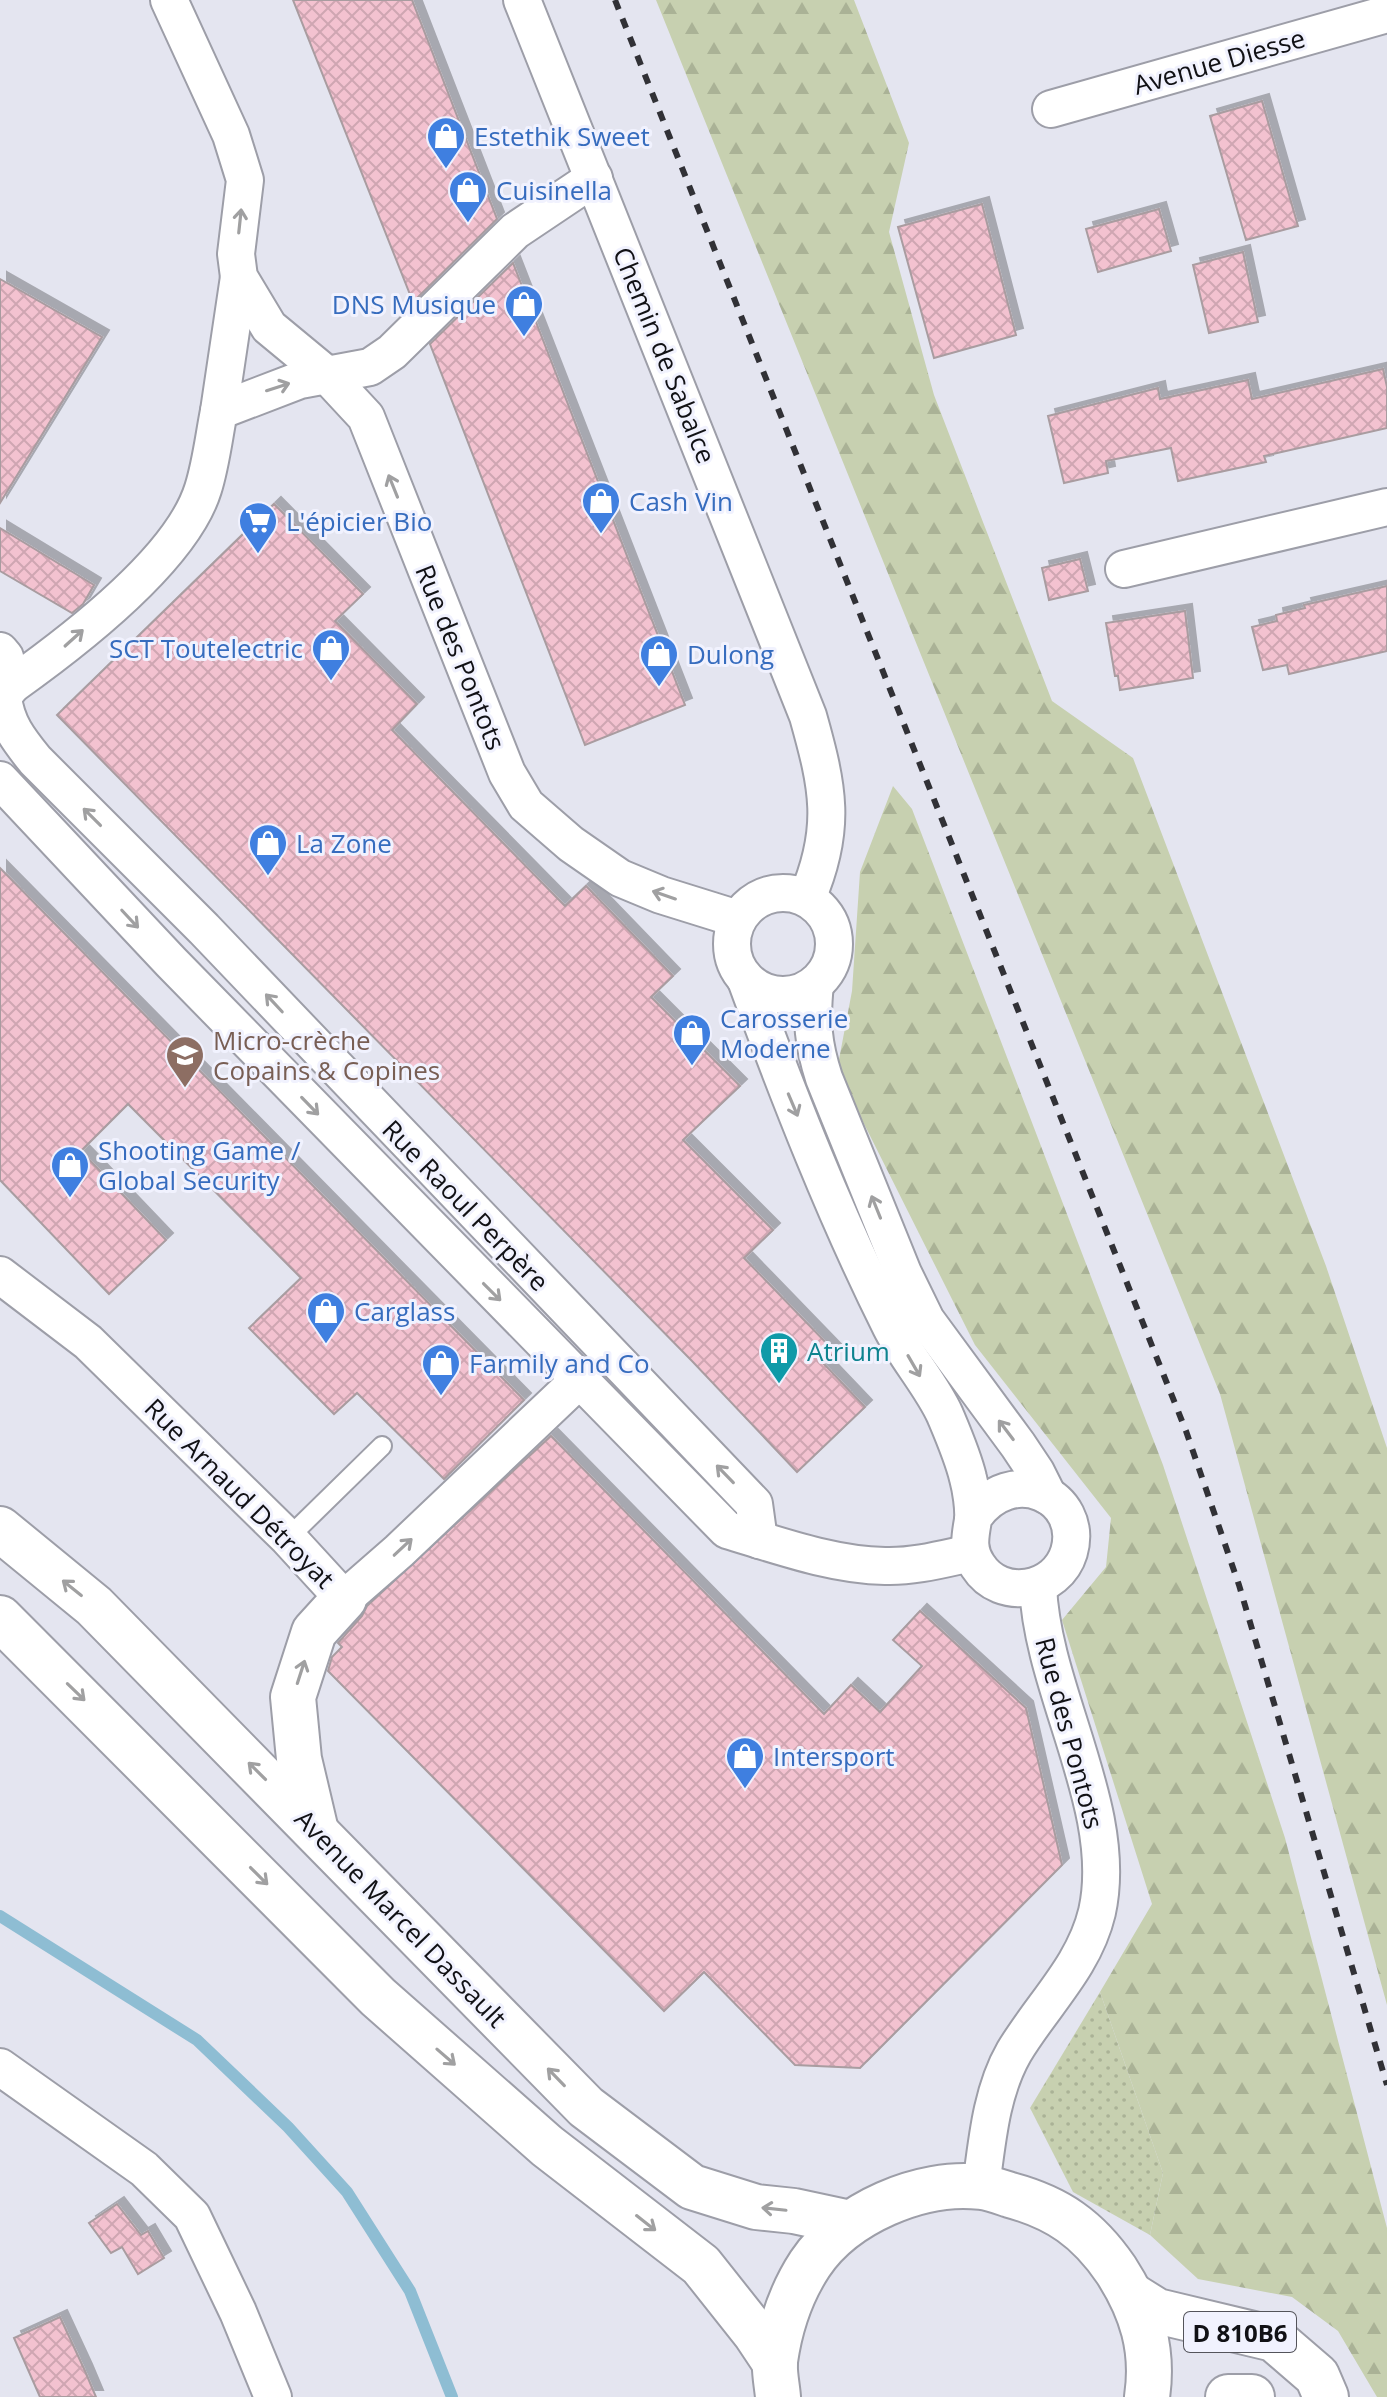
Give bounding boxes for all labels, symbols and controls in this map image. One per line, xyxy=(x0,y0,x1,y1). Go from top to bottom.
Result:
street label: Avenue Diesse xyxy=(1129,19,1309,103)
shop icon: Estethik Sweet xyxy=(425,115,467,170)
place label: Estethik Sweet xyxy=(474,118,650,154)
shop icon: Cuisinella xyxy=(447,169,489,224)
place label: Cuisinella xyxy=(496,172,612,208)
one-way arrow xyxy=(233,208,248,235)
street label: Chemin de Sabalce xyxy=(605,242,725,468)
shop icon: DNS Musique xyxy=(503,283,545,338)
place label: DNS Musique xyxy=(332,286,496,322)
one-way arrow xyxy=(265,379,290,394)
one-way arrow xyxy=(385,474,399,499)
shop icon: Cash Vin xyxy=(580,480,622,535)
place label: Cash Vin xyxy=(629,483,733,519)
supermarket icon: L'épicier Bio xyxy=(237,500,279,555)
place label: L'épicier Bio xyxy=(286,503,432,539)
street label: Rue des Pontots xyxy=(407,559,515,755)
shop icon: SCT Toutelectric xyxy=(310,627,352,682)
one-way arrow xyxy=(63,630,83,648)
place label: SCT Toutelectric xyxy=(109,630,303,666)
shop icon: Dulong xyxy=(638,633,680,688)
place label: Dulong xyxy=(687,636,774,672)
one-way arrow xyxy=(83,808,102,827)
shop icon: La Zone xyxy=(247,822,289,877)
place label: La Zone xyxy=(296,825,392,861)
one-way arrow xyxy=(651,887,676,902)
one-way arrow xyxy=(120,908,139,928)
one-way arrow xyxy=(264,993,283,1013)
place label: Carosserie Moderne xyxy=(720,1000,848,1066)
shop icon: Carosserie Moderne xyxy=(671,1012,713,1067)
place label: Micro-crèche Copains & Copines xyxy=(213,1022,440,1088)
school or university icon: Micro-crèche Copains & Copines xyxy=(164,1034,206,1089)
one-way arrow xyxy=(786,1092,801,1117)
one-way arrow xyxy=(301,1096,320,1116)
street label: Rue Raoul Perpère xyxy=(375,1111,557,1299)
place label: Shooting Game / Global Security xyxy=(98,1132,301,1198)
shop icon: Shooting Game / Global Security xyxy=(49,1144,91,1199)
one-way arrow xyxy=(868,1195,882,1220)
one-way arrow xyxy=(482,1282,501,1301)
shop icon: Carglass xyxy=(305,1290,347,1345)
place label: Carglass xyxy=(354,1293,455,1329)
building icon: Atrium xyxy=(758,1330,800,1385)
place label: Atrium xyxy=(807,1333,890,1369)
shop icon: Farmily and Co xyxy=(420,1342,462,1397)
place label: Farmily and Co xyxy=(469,1345,650,1381)
one-way arrow xyxy=(906,1354,922,1377)
street label: Rue Arnaud Détroyat xyxy=(137,1390,343,1596)
one-way arrow xyxy=(998,1420,1015,1441)
one-way arrow xyxy=(716,1465,735,1484)
one-way arrow xyxy=(392,1539,412,1557)
one-way arrow xyxy=(62,1579,83,1597)
street label: Rue des Pontots xyxy=(1027,1633,1113,1833)
one-way arrow xyxy=(294,1660,309,1686)
one-way arrow xyxy=(66,1682,85,1701)
shop icon: Intersport xyxy=(724,1735,766,1790)
place label: Intersport xyxy=(773,1738,895,1774)
one-way arrow xyxy=(248,1762,267,1781)
street label: Avenue Marcel Dassault xyxy=(287,1801,515,2035)
one-way arrow xyxy=(249,1866,268,1885)
one-way arrow xyxy=(435,2048,455,2066)
one-way arrow xyxy=(547,2068,566,2087)
one-way arrow xyxy=(761,2201,787,2216)
one-way arrow xyxy=(635,2214,656,2231)
road number: D 810B6 xyxy=(1184,2312,1296,2352)

